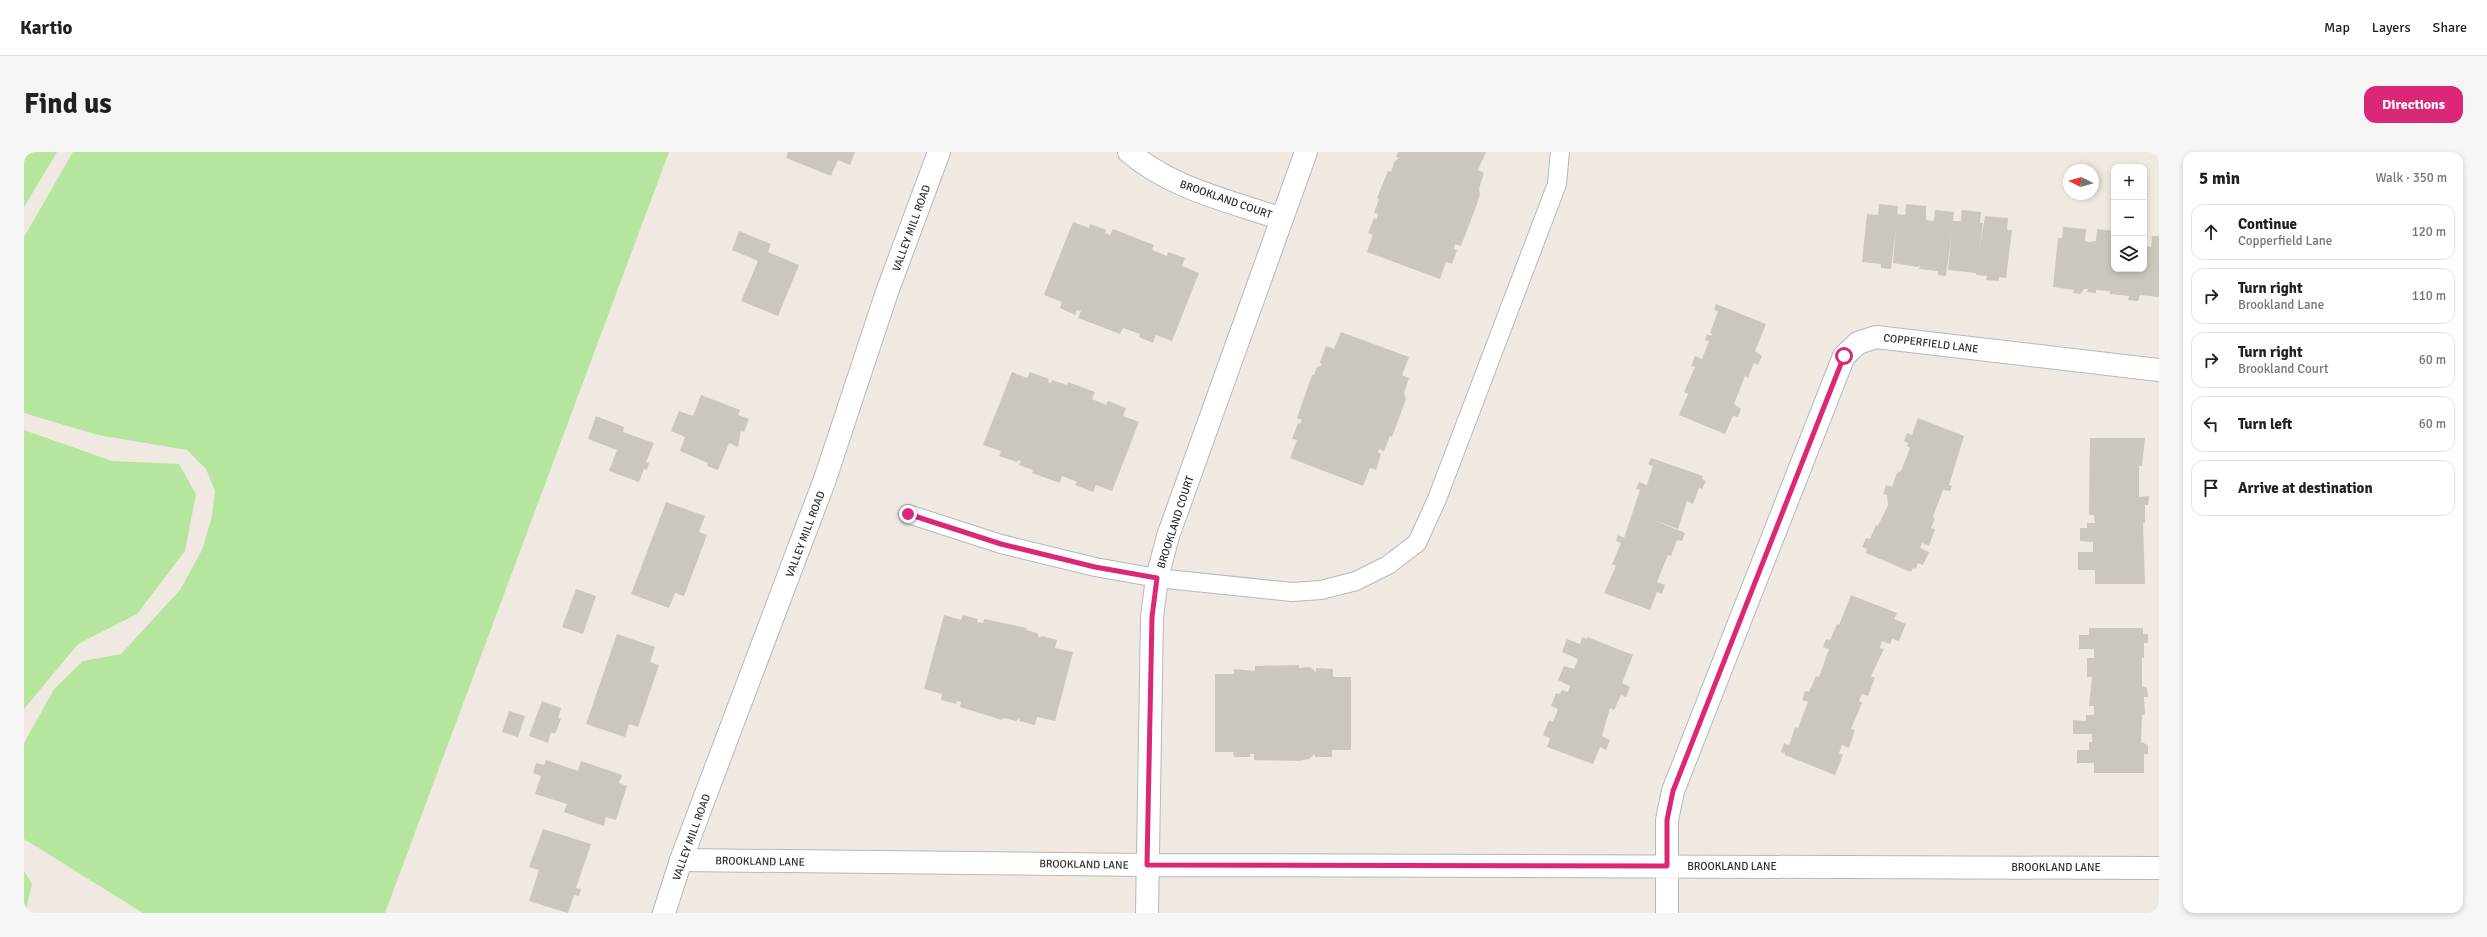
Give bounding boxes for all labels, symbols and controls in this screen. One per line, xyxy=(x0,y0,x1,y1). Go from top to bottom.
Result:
text: Kartio xyxy=(20,16,73,40)
text: Map xyxy=(2324,19,2350,36)
text: Layers xyxy=(2372,19,2411,36)
text: Share xyxy=(2433,19,2467,36)
button: Directions xyxy=(2364,86,2463,123)
text: Find us xyxy=(24,87,112,121)
north arrow xyxy=(2063,164,2099,200)
map controls xyxy=(2111,164,2147,272)
button: + xyxy=(2111,164,2147,200)
text: 5 min xyxy=(2199,168,2240,189)
text: Walk · 350 m xyxy=(2376,170,2447,186)
street label: BROOKLAND COURT xyxy=(1178,178,1274,222)
street label: VALLEY MILL ROAD xyxy=(890,183,933,273)
button: − xyxy=(2111,200,2147,236)
text: Continue xyxy=(2238,215,2297,233)
icon: ahead xyxy=(2200,221,2222,243)
text: 120 m xyxy=(2412,224,2446,240)
text: Copperfield Lane xyxy=(2238,233,2332,249)
button: layers xyxy=(2111,236,2147,272)
text: Turn right xyxy=(2238,279,2303,297)
icon: right xyxy=(2200,285,2222,307)
text: 110 m xyxy=(2412,288,2446,304)
text: Brookland Lane xyxy=(2238,297,2324,313)
street label: COPPERFIELD LANE xyxy=(1883,331,1979,356)
text: Turn right xyxy=(2238,343,2303,361)
route start xyxy=(1835,347,1853,365)
icon: right xyxy=(2200,349,2222,371)
text: 60 m xyxy=(2419,352,2446,368)
text: Brookland Court xyxy=(2238,361,2329,377)
icon: left xyxy=(2200,413,2222,435)
text: Turn left xyxy=(2238,415,2292,433)
text: 60 m xyxy=(2419,416,2446,432)
street label: BROOKLAND COURT xyxy=(1154,474,1197,570)
icon: arrive xyxy=(2200,477,2222,499)
text: Arrive at destination xyxy=(2238,479,2373,497)
street label: VALLEY MILL ROAD xyxy=(783,489,828,579)
route end xyxy=(899,505,917,523)
street label: VALLEY MILL ROAD xyxy=(670,792,713,882)
street label: BROOKLAND LANE xyxy=(715,854,805,869)
street label: BROOKLAND LANE xyxy=(1039,857,1129,872)
street label: BROOKLAND LANE xyxy=(1687,860,1777,873)
street label: BROOKLAND LANE xyxy=(2011,861,2101,874)

